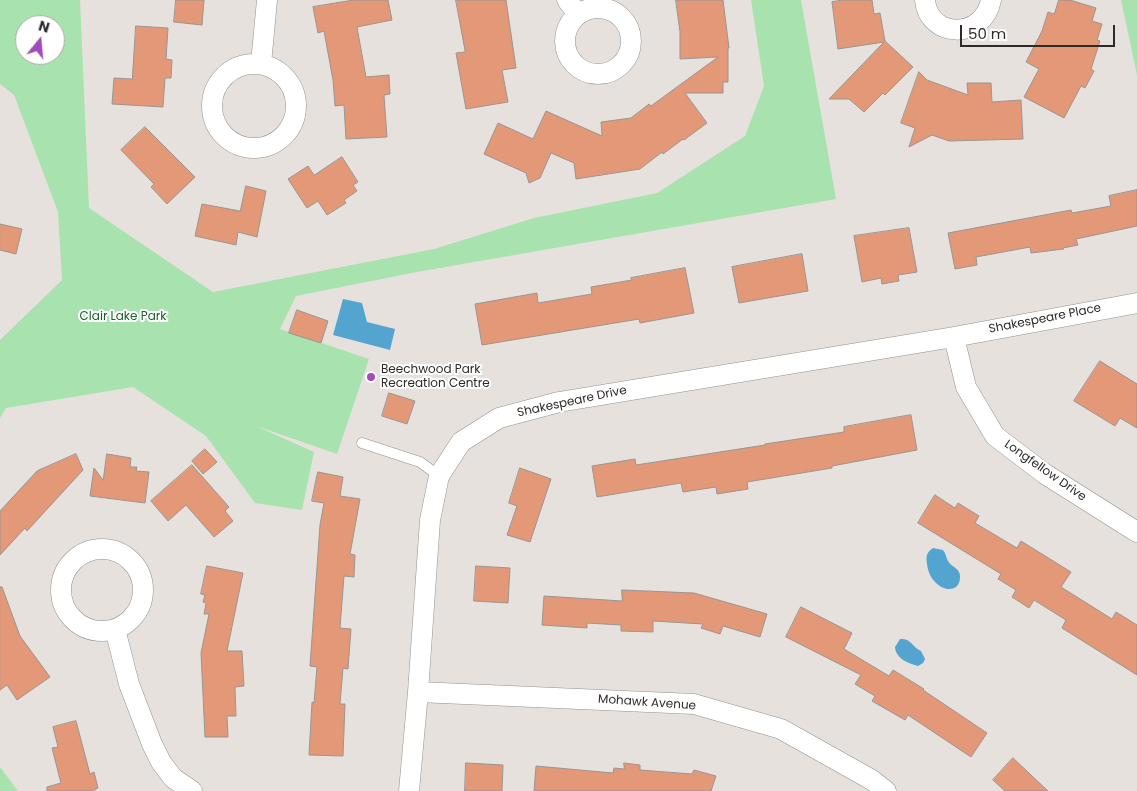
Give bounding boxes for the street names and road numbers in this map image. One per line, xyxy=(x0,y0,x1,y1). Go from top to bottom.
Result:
street label: Shakespeare Place xyxy=(988,301,1102,337)
street label: Shakespeare Drive xyxy=(516,383,628,421)
street label: Longfellow Drive xyxy=(1001,437,1089,505)
street label: Mohawk Avenue xyxy=(598,692,696,714)

